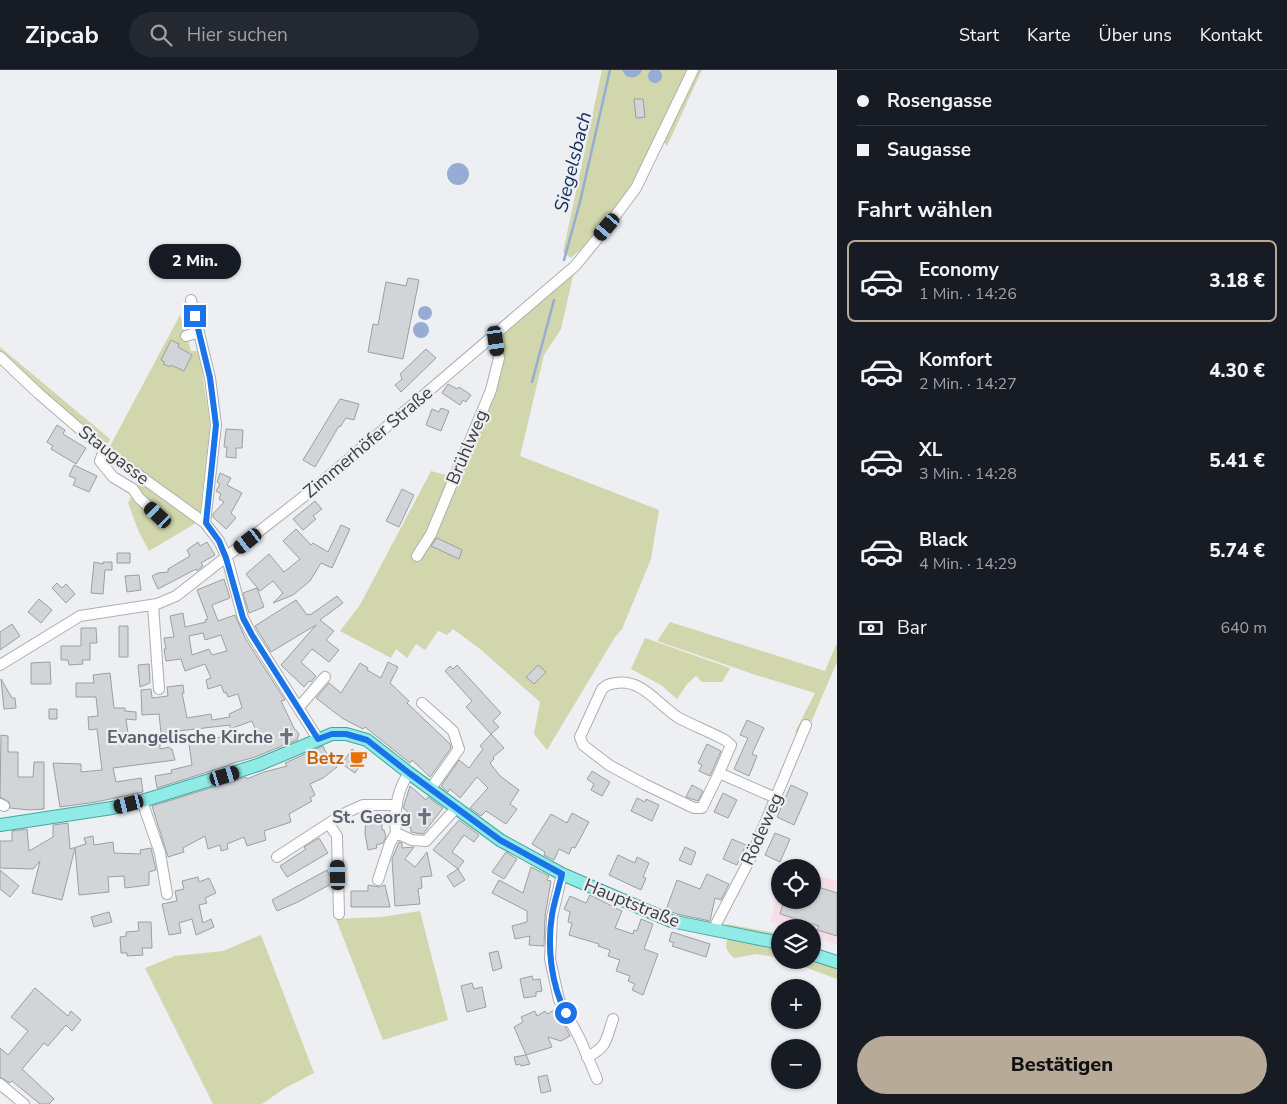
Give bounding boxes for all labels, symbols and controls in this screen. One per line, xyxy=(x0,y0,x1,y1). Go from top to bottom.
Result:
search box xyxy=(129,12,479,57)
text: Zipcab xyxy=(25,19,99,51)
icon: search xyxy=(147,21,175,49)
text: Hier suchen xyxy=(187,22,288,48)
text: Start xyxy=(959,23,999,47)
text: Karte xyxy=(1027,23,1071,47)
text: Über uns xyxy=(1099,23,1172,47)
text: Kontakt xyxy=(1200,23,1262,47)
text: Rosengasse xyxy=(887,88,992,114)
water label: Siegelsbach xyxy=(548,109,598,215)
text: Saugasse xyxy=(887,137,971,163)
text: Fahrt wählen xyxy=(857,195,993,225)
car xyxy=(591,211,622,243)
callout: 2 Min. xyxy=(149,244,241,278)
text: 2 Min. xyxy=(172,250,218,272)
text: Economy xyxy=(919,257,999,283)
icon: car xyxy=(859,259,904,304)
text: 3.18 € xyxy=(1209,268,1265,294)
text: 1 Min. · 14:26 xyxy=(919,283,1017,305)
route end xyxy=(184,305,206,327)
car xyxy=(486,325,505,357)
text: Komfort xyxy=(919,347,992,373)
icon: car xyxy=(859,349,904,394)
text: 4.30 € xyxy=(1209,358,1265,384)
text: 2 Min. · 14:27 xyxy=(919,373,1017,395)
street label: Zimmerhöfer Straße xyxy=(298,381,438,503)
street label: Brühlweg xyxy=(440,406,494,488)
street label: Staugasse xyxy=(74,420,154,490)
text: XL xyxy=(919,437,942,463)
icon: car xyxy=(859,439,904,484)
text: 5.41 € xyxy=(1209,448,1265,474)
text: 3 Min. · 14:28 xyxy=(919,463,1017,485)
car xyxy=(141,499,174,531)
car xyxy=(231,526,264,556)
text: Black xyxy=(919,527,968,553)
icon: car xyxy=(859,529,904,574)
text: 5.74 € xyxy=(1209,538,1265,564)
text: 4 Min. · 14:29 xyxy=(919,553,1017,575)
icon: cash xyxy=(857,614,885,642)
text: Bar xyxy=(897,615,927,641)
text: 640 m xyxy=(1220,617,1267,639)
place label: Evangelische Kirche xyxy=(107,725,273,749)
church icon: Evangelische Kirche xyxy=(277,727,297,747)
place label: Betz xyxy=(306,746,344,770)
cafe icon: Betz xyxy=(348,748,368,768)
car xyxy=(208,764,241,788)
street label: Rödeweg xyxy=(735,789,789,869)
car xyxy=(112,793,145,815)
place label: St. Georg xyxy=(332,805,411,829)
church icon: St. Georg xyxy=(415,807,435,827)
map controls xyxy=(771,859,821,1089)
button: locate xyxy=(771,859,821,909)
car xyxy=(330,860,345,890)
street label: Hauptstraße xyxy=(580,873,684,933)
button: layers xyxy=(771,919,821,969)
button: + xyxy=(771,979,821,1029)
route start xyxy=(555,1002,577,1024)
button: Bestätigen xyxy=(857,1036,1267,1094)
button: − xyxy=(771,1039,821,1089)

